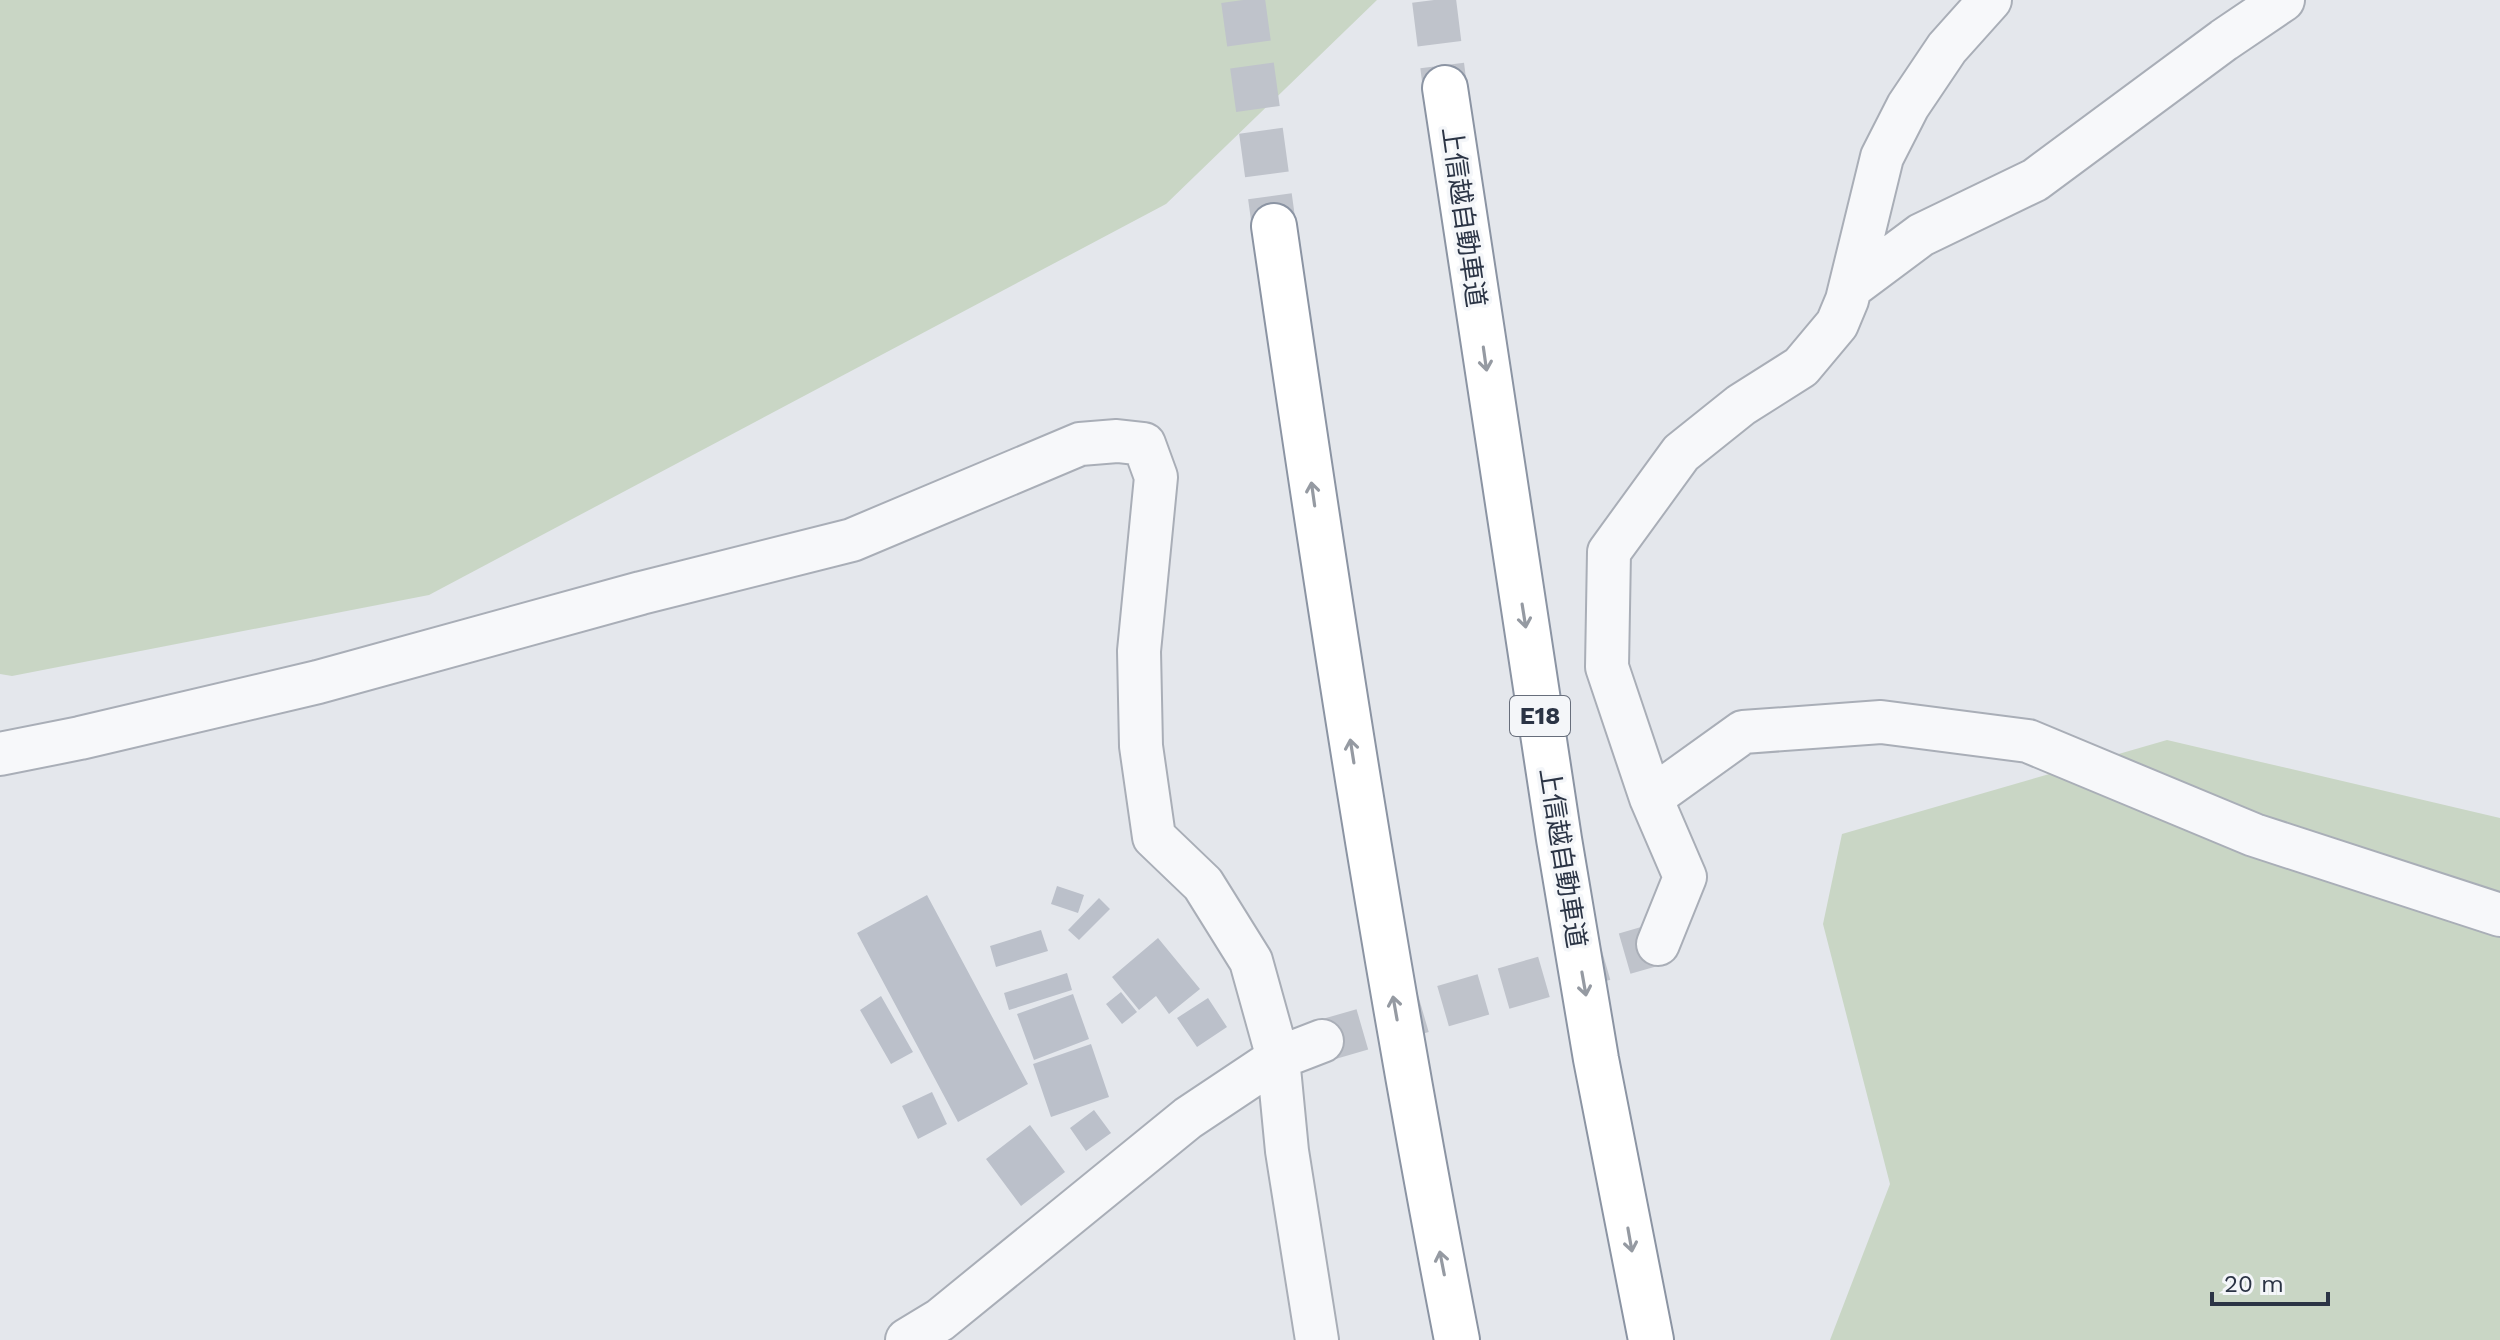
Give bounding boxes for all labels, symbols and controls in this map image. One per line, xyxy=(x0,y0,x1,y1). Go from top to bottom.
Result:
street label: 上信越自動車道 xyxy=(1436,125,1492,309)
one-way arrow xyxy=(1478,346,1493,372)
one-way arrow xyxy=(1305,482,1320,507)
one-way arrow xyxy=(1517,603,1532,629)
road number: E18 xyxy=(1510,696,1570,736)
one-way arrow xyxy=(1344,739,1359,764)
street label: 上信越自動車道 xyxy=(1534,766,1592,950)
one-way arrow xyxy=(1577,970,1592,996)
one-way arrow xyxy=(1386,996,1401,1021)
one-way arrow xyxy=(1623,1226,1638,1252)
one-way arrow xyxy=(1433,1251,1448,1277)
scale bar xyxy=(2212,1256,2328,1306)
text: 20 m xyxy=(2224,1270,2284,1298)

